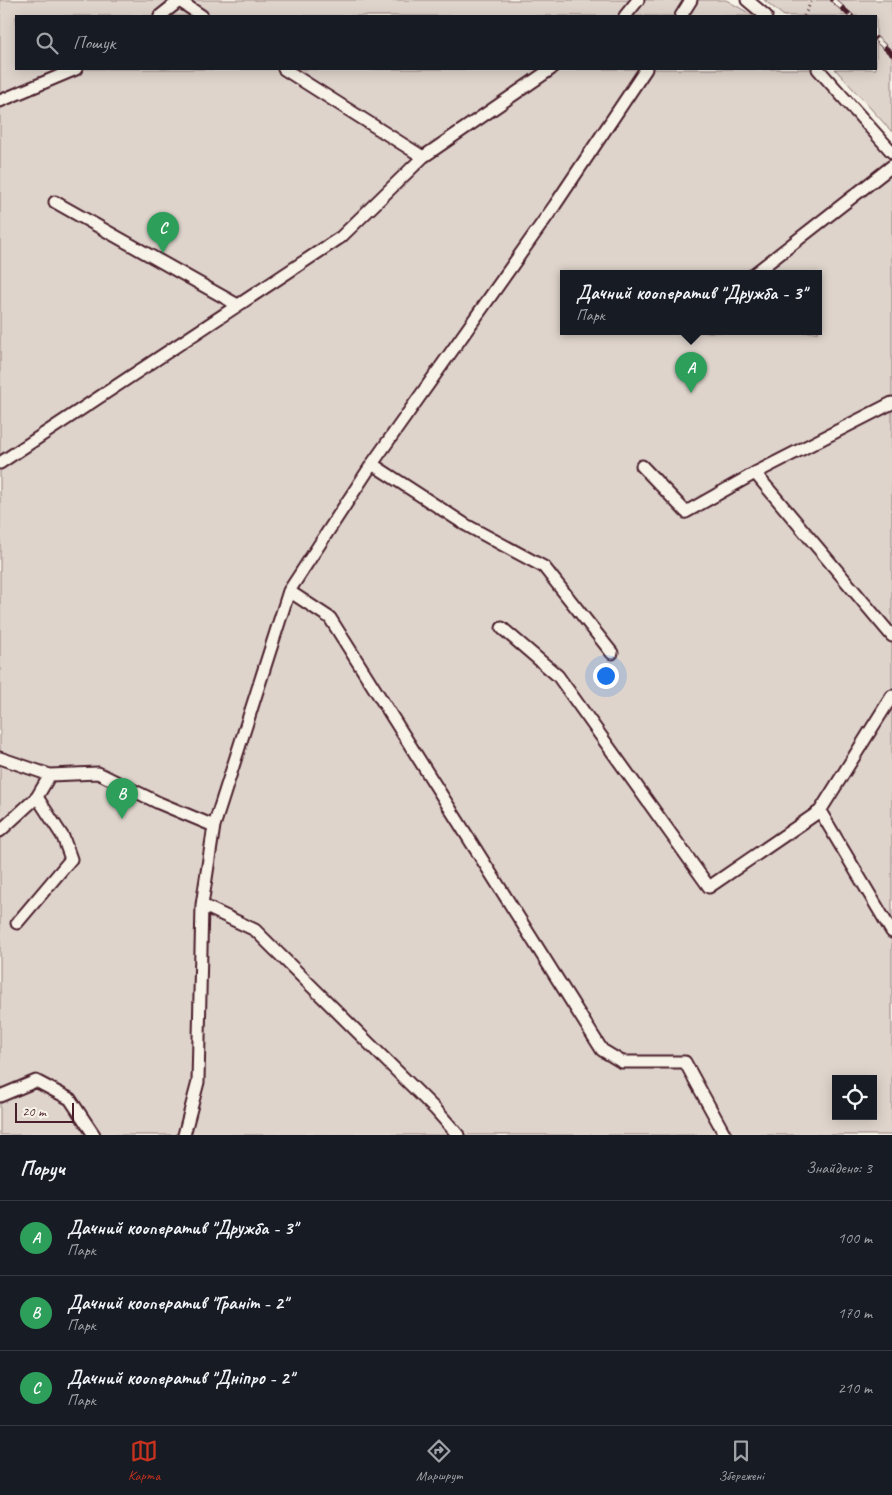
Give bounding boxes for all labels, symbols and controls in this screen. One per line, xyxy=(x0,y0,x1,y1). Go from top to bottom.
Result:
search box xyxy=(15,15,877,70)
icon: search xyxy=(33,29,61,57)
text: Пошук xyxy=(73,31,115,55)
pin: C xyxy=(147,212,179,253)
popup xyxy=(560,270,822,335)
text: Дачний кооператив "Дружба - 3" xyxy=(576,281,806,305)
text: Парк xyxy=(576,305,605,325)
pin: A xyxy=(675,352,707,393)
your location xyxy=(593,663,619,689)
pin: B xyxy=(106,778,138,819)
map controls xyxy=(832,1075,877,1120)
button: locate xyxy=(832,1075,877,1120)
scale bar xyxy=(15,1100,74,1123)
text: 20 m xyxy=(22,1103,46,1120)
text: Поруч xyxy=(20,1155,65,1181)
text: Знайдено: 3 xyxy=(806,1158,872,1178)
text: Дачний кооператив "Дружба - 3" xyxy=(67,1216,297,1240)
text: A xyxy=(32,1228,40,1248)
text: 100 m xyxy=(838,1228,872,1248)
text: Парк xyxy=(67,1240,96,1260)
text: Дачний кооператив "Граніт - 2" xyxy=(67,1291,287,1315)
text: B xyxy=(32,1303,40,1323)
text: 170 m xyxy=(838,1303,872,1323)
text: Парк xyxy=(67,1315,96,1335)
text: Дачний кооператив "Дніпро - 2" xyxy=(67,1366,293,1390)
text: C xyxy=(32,1378,40,1398)
text: 210 m xyxy=(838,1378,872,1398)
text: Парк xyxy=(67,1390,96,1410)
tab: Карта xyxy=(128,1437,160,1484)
tab: Маршрут xyxy=(416,1437,462,1484)
tab: Збережені xyxy=(718,1437,764,1484)

